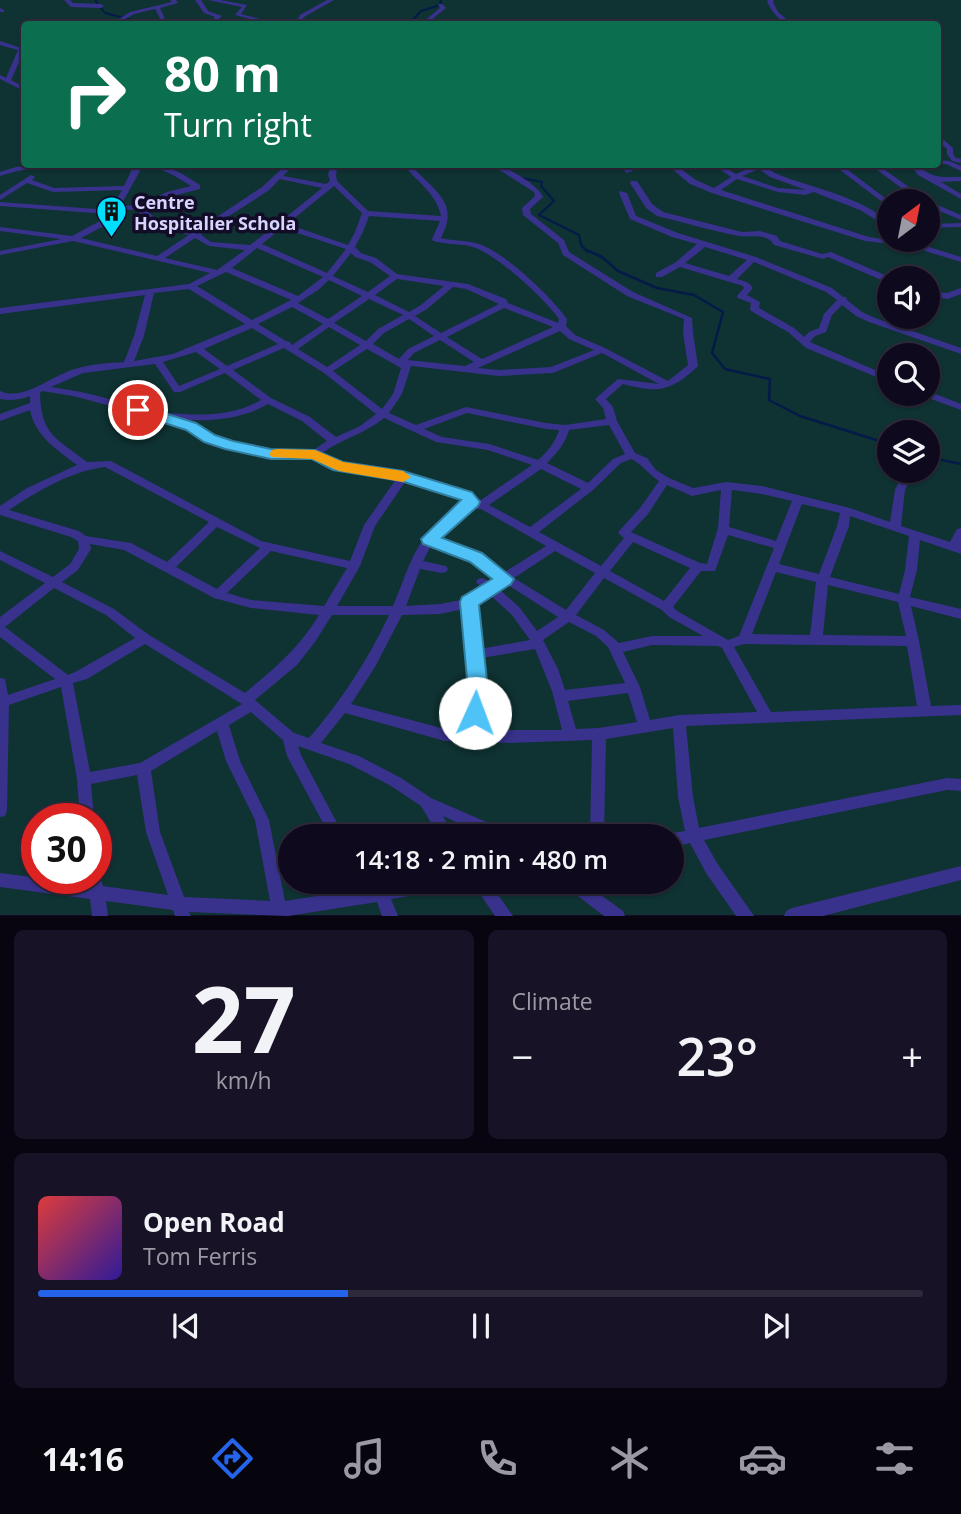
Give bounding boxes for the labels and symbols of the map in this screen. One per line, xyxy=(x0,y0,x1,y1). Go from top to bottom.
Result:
north arrow xyxy=(877,189,940,252)
place label: Centre Hospitalier Schola xyxy=(134,190,296,235)
building icon: Centre Hospitalier Schola xyxy=(94,195,128,239)
pin xyxy=(108,380,168,440)
position arrow xyxy=(438,676,512,750)
speed limit sign: 30 xyxy=(21,803,112,894)

